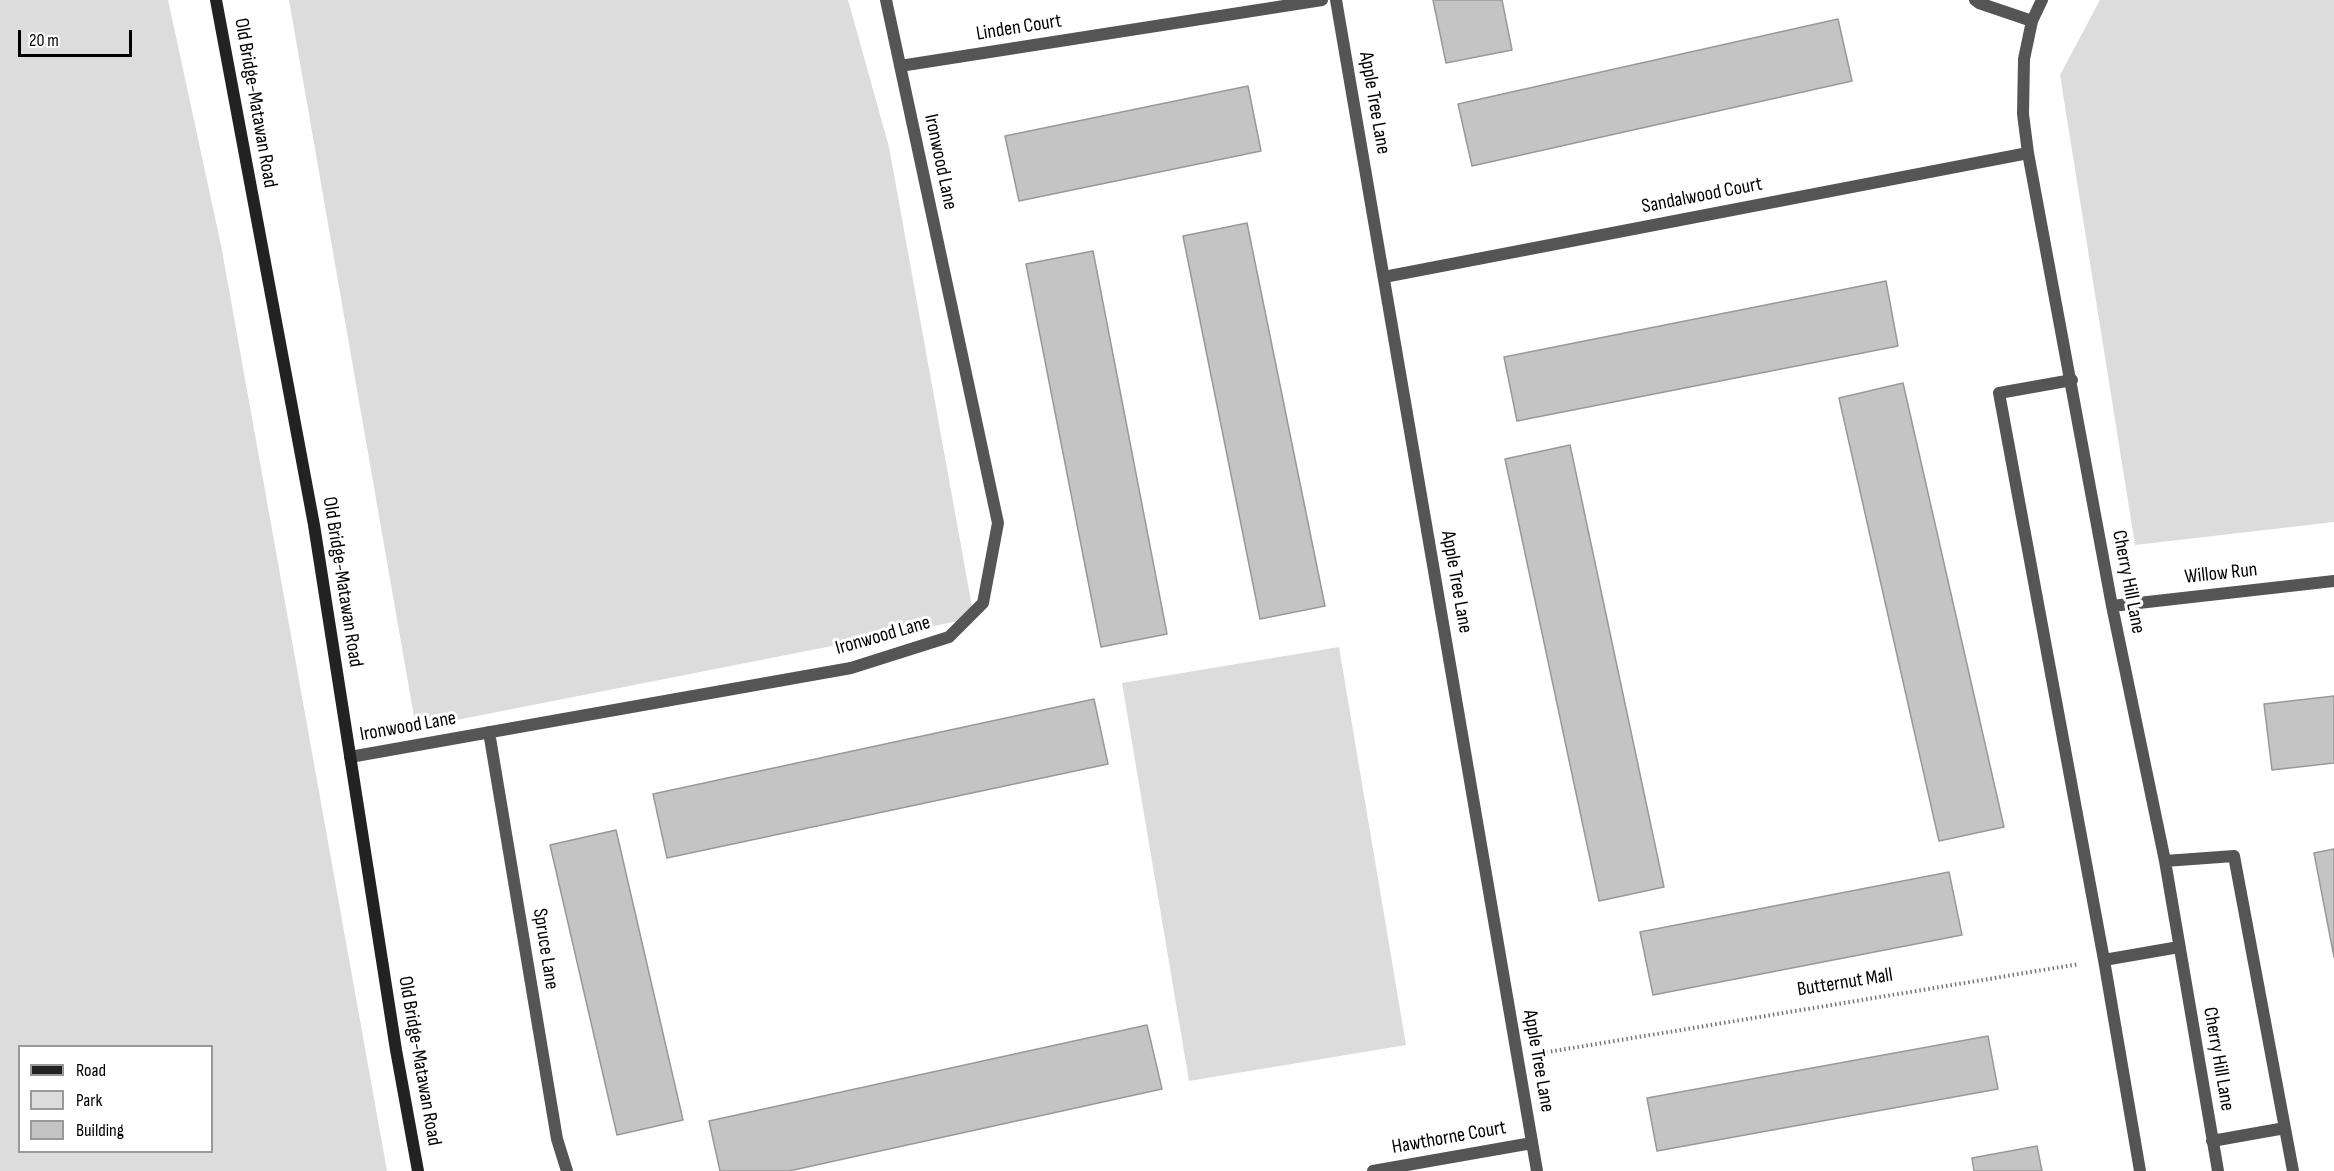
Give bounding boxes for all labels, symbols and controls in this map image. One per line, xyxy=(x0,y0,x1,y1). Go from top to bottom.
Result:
street label: Linden Court xyxy=(975,9,1063,47)
street label: Old Bridge-Matawan Road xyxy=(228,16,282,190)
scale bar xyxy=(21,18,135,56)
text: 20 m xyxy=(29,30,59,51)
street label: Apple Tree Lane xyxy=(1353,50,1395,156)
street label: Ironwood Lane xyxy=(918,112,962,212)
street label: Sandalwood Court xyxy=(1640,173,1764,219)
street label: Old Bridge-Matawan Road xyxy=(317,495,367,669)
street label: Cherry Hill Lane xyxy=(2106,528,2150,636)
street label: Apple Tree Lane xyxy=(1435,529,1477,635)
street label: Willow Run xyxy=(2183,558,2259,590)
street label: Ironwood Lane xyxy=(833,611,933,661)
street label: Ironwood Lane xyxy=(358,707,458,747)
street label: Spruce Lane xyxy=(527,907,563,991)
street label: Butternut Mall xyxy=(1796,964,1894,1002)
street label: Old Bridge-Matawan Road xyxy=(392,974,446,1148)
street label: Cherry Hill Lane xyxy=(2197,1005,2239,1113)
street label: Apple Tree Lane xyxy=(1517,1008,1559,1114)
legend xyxy=(18,1045,213,1153)
text: Road xyxy=(76,1060,106,1081)
text: Park xyxy=(76,1090,102,1111)
street label: Hawthorne Court xyxy=(1390,1116,1508,1160)
text: Building xyxy=(76,1120,124,1141)

